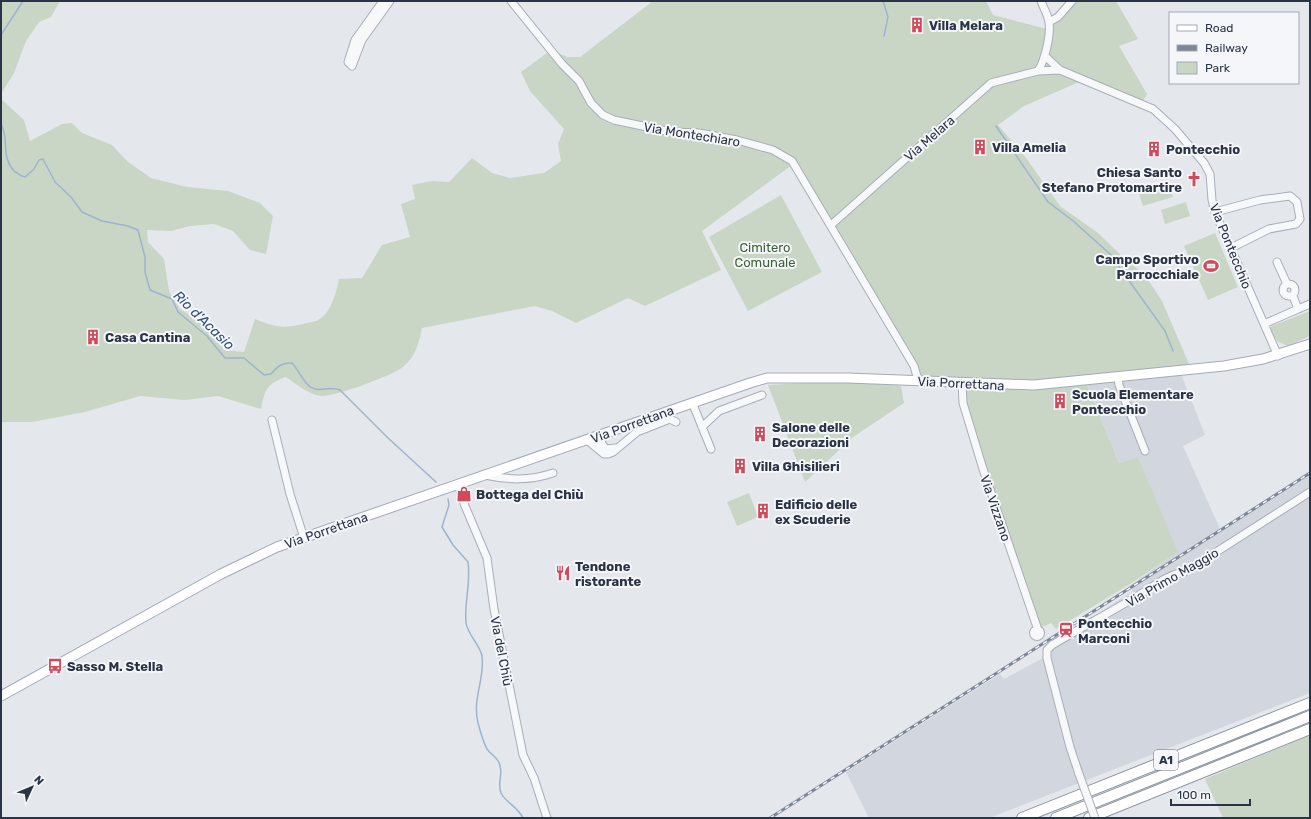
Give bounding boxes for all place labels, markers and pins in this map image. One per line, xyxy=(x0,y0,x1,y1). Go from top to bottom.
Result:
building icon: Villa Melara xyxy=(908,16,926,34)
place label: Villa Melara xyxy=(929,18,1003,33)
building icon: Villa Amelia xyxy=(971,138,989,156)
place label: Villa Amelia xyxy=(992,140,1066,155)
building icon: Pontecchio xyxy=(1145,140,1163,158)
place label: Pontecchio xyxy=(1166,142,1240,157)
place label: Chiesa Santo Stefano Protomartire xyxy=(1042,165,1182,195)
church icon: Chiesa Santo Stefano Protomartire xyxy=(1185,170,1203,188)
place label: Campo Sportivo Parrocchiale xyxy=(1096,252,1199,282)
sports icon: Campo Sportivo Parrocchiale xyxy=(1202,257,1220,275)
building icon: Casa Cantina xyxy=(84,328,102,346)
place label: Casa Cantina xyxy=(105,330,190,345)
place label: Scuola Elementare Pontecchio xyxy=(1072,387,1194,417)
building icon: Scuola Elementare Pontecchio xyxy=(1051,392,1069,410)
place label: Salone delle Decorazioni xyxy=(772,420,850,450)
building icon: Salone delle Decorazioni xyxy=(751,425,769,443)
building icon: Villa Ghisilieri xyxy=(731,457,749,475)
place label: Villa Ghisilieri xyxy=(752,459,840,474)
shop icon: Bottega del Chiù xyxy=(455,485,473,503)
place label: Bottega del Chiù xyxy=(476,487,584,502)
place label: Edificio delle ex Scuderie xyxy=(775,497,857,527)
building icon: Edificio delle ex Scuderie xyxy=(754,502,772,520)
place label: Tendone ristorante xyxy=(575,559,642,589)
restaurant icon: Tendone ristorante xyxy=(554,564,572,582)
place label: Pontecchio Marconi xyxy=(1078,616,1152,646)
station icon: Pontecchio Marconi xyxy=(1057,621,1075,639)
bus stop icon: Sasso M. Stella xyxy=(46,657,64,675)
place label: Sasso M. Stella xyxy=(67,659,163,674)

